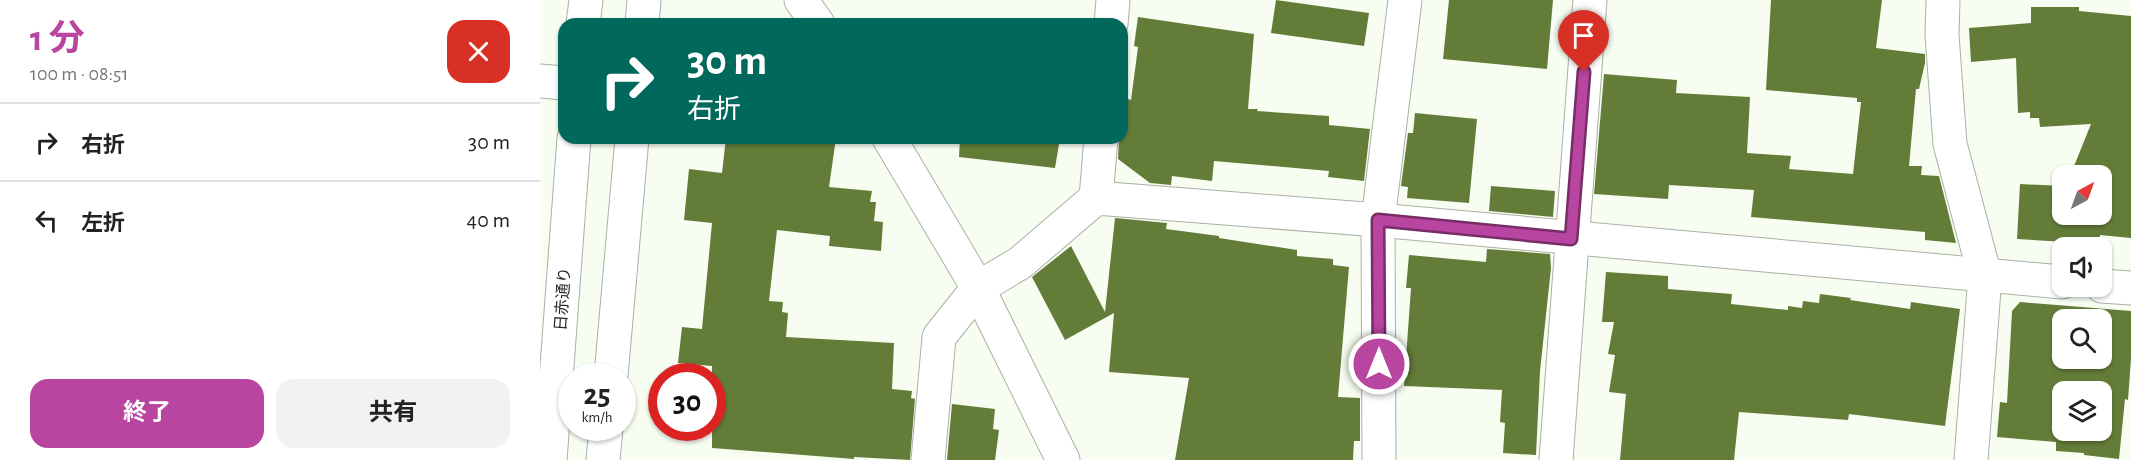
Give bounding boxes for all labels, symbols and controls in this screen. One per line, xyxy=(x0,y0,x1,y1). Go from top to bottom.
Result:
pin xyxy=(1558,10,1609,72)
icon: arrive xyxy=(1567,19,1600,52)
button: close xyxy=(447,20,510,83)
text: 1 分 xyxy=(30,21,84,57)
text: 30 m xyxy=(687,40,767,82)
icon: right xyxy=(588,42,666,120)
text: 100 m · 08:51 xyxy=(30,64,128,84)
text: 右折 xyxy=(687,96,741,123)
icon: right xyxy=(30,126,63,159)
text: 30 m xyxy=(468,131,510,153)
text: 右折 xyxy=(81,134,125,156)
north arrow xyxy=(2052,165,2112,225)
map controls xyxy=(2052,165,2112,441)
icon: left xyxy=(30,204,63,237)
text: 40 m xyxy=(467,209,510,231)
text: 左折 xyxy=(81,212,125,234)
button: sound xyxy=(2052,237,2112,297)
street label: 日赤通り xyxy=(552,267,573,332)
button: search xyxy=(2052,309,2112,369)
position arrow xyxy=(1347,332,1411,396)
speed limit sign: 30 xyxy=(648,363,726,441)
button: 終了 xyxy=(30,379,264,448)
button: 共有 xyxy=(276,379,510,448)
text: 25 xyxy=(583,380,611,410)
button: layers xyxy=(2052,381,2112,441)
text: km/h xyxy=(582,410,612,425)

